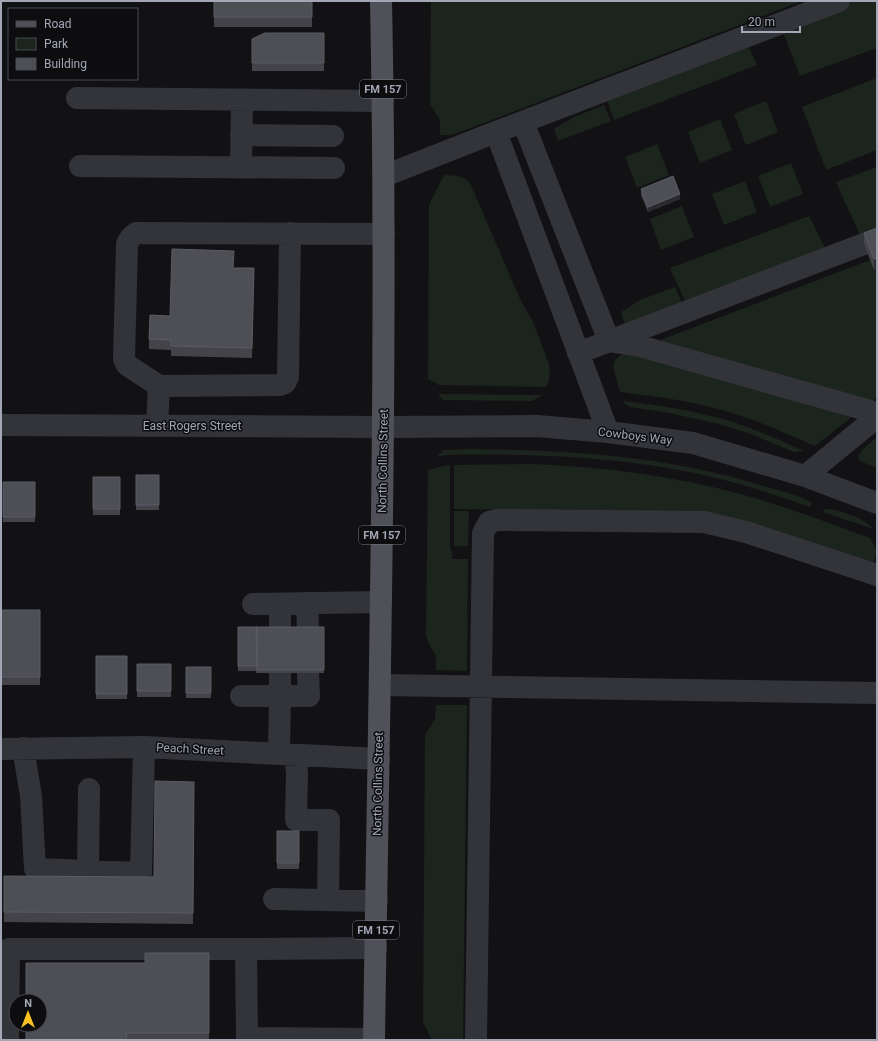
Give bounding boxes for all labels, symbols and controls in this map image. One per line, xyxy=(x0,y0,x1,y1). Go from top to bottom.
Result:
legend xyxy=(8,8,138,80)
scale bar xyxy=(742,8,800,34)
text: 20 m xyxy=(748,15,775,29)
text: Road xyxy=(44,17,72,31)
text: Park xyxy=(44,37,69,51)
text: Building xyxy=(44,57,87,71)
road number: FM 157 xyxy=(360,80,406,98)
street label: North Collins Street xyxy=(375,409,391,513)
street label: East Rogers Street xyxy=(143,419,241,433)
street label: Cowboys Way xyxy=(597,425,673,448)
road number: FM 157 xyxy=(359,526,405,544)
street label: North Collins Street xyxy=(370,732,386,836)
street label: Peach Street xyxy=(156,740,224,758)
road number: FM 157 xyxy=(353,921,399,939)
north arrow xyxy=(8,993,48,1033)
text: N xyxy=(24,997,32,1010)

